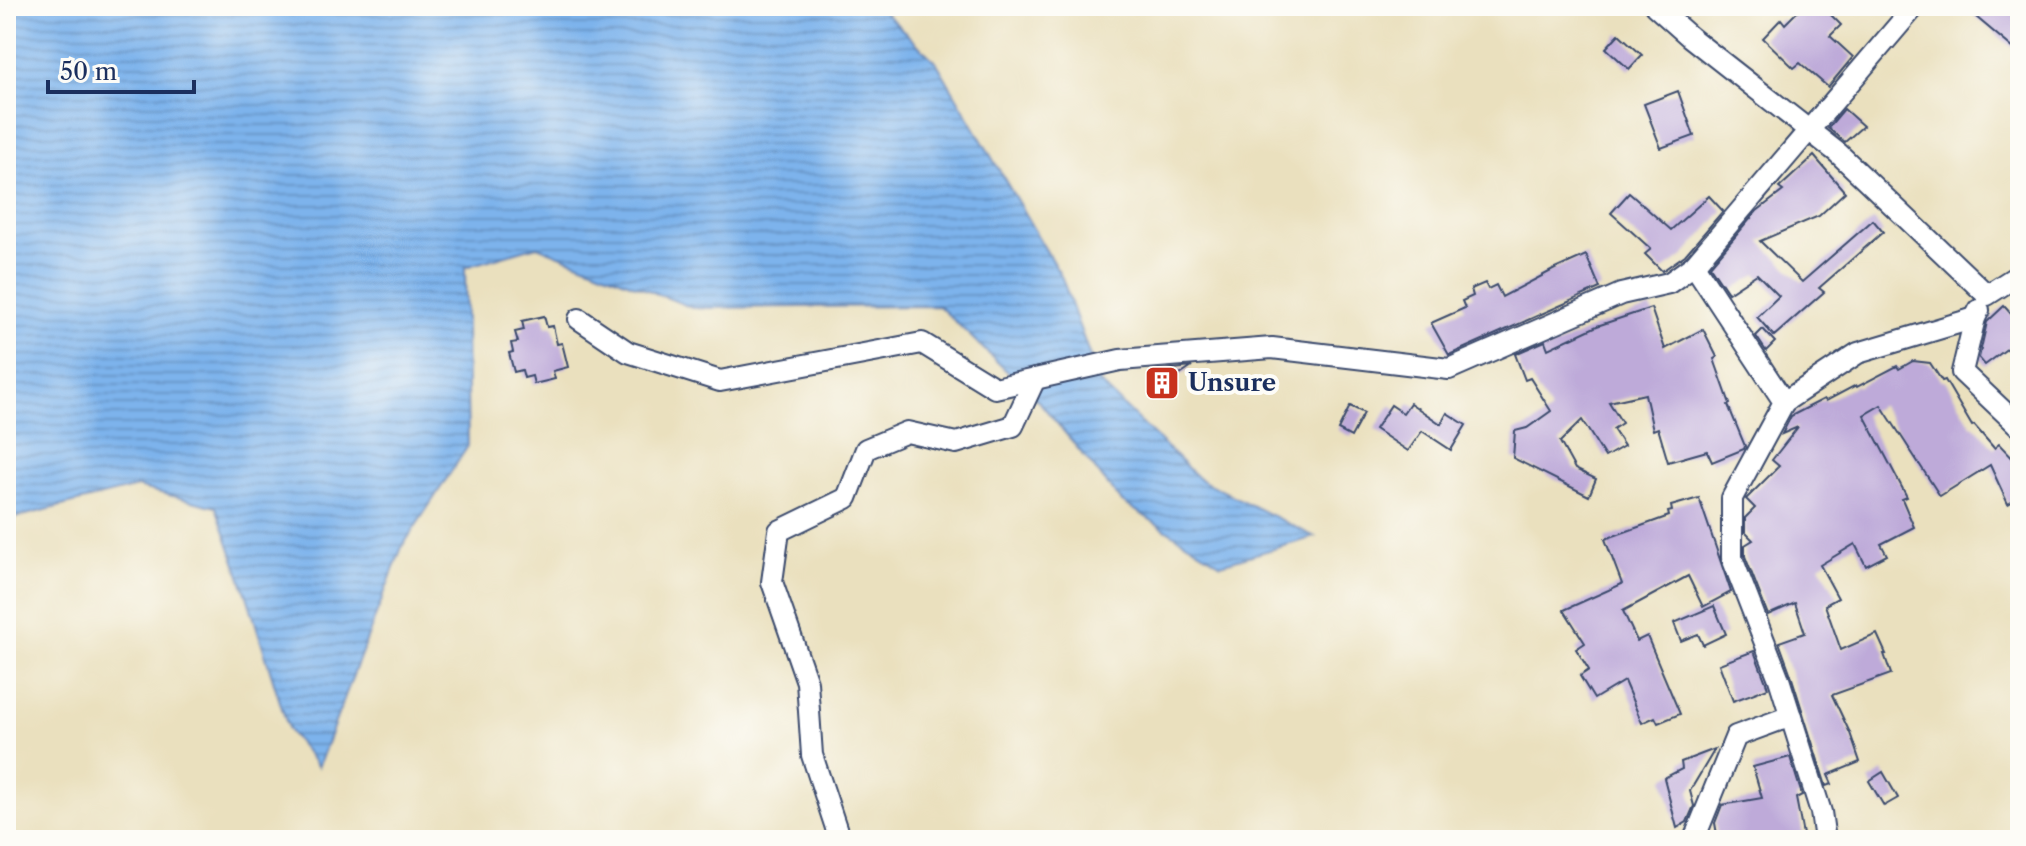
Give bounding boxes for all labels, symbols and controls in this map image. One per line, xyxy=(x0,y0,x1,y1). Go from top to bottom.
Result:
scale bar xyxy=(48,44,194,94)
text: 50 m xyxy=(60,57,117,86)
building icon: Unsure xyxy=(1143,364,1181,402)
place label: Unsure xyxy=(1188,368,1276,397)

